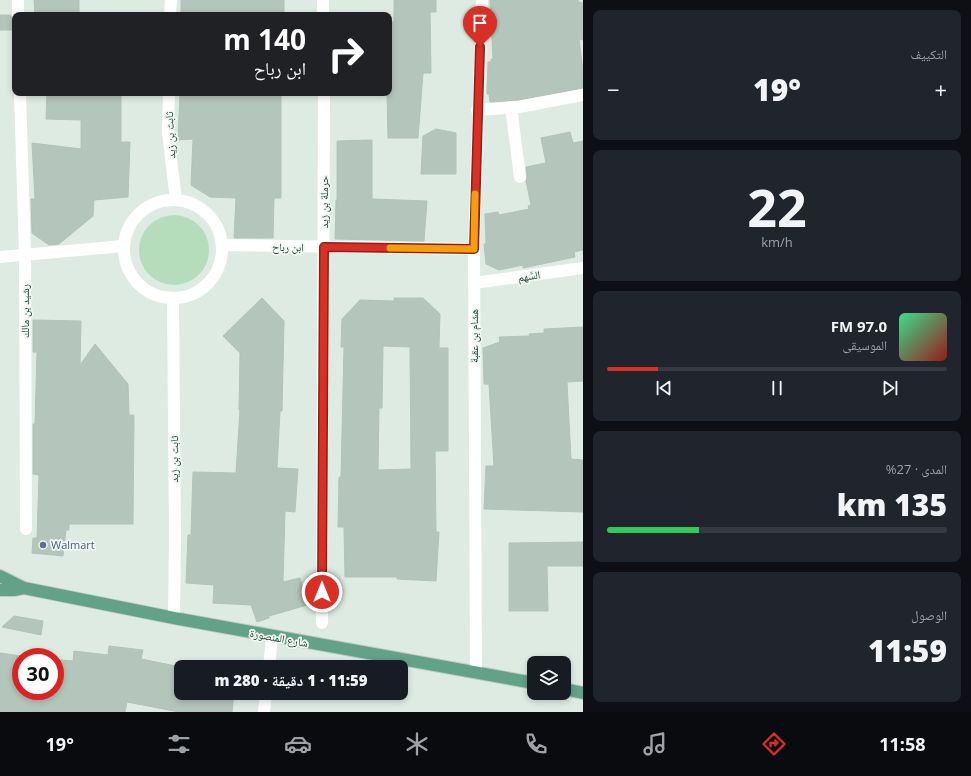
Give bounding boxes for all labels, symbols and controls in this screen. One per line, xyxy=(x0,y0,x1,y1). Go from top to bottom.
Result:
pin xyxy=(463,6,497,47)
icon: arrive xyxy=(469,12,491,34)
text: 140 m xyxy=(223,20,306,58)
icon: right xyxy=(320,28,372,80)
text: التكييف xyxy=(911,45,947,63)
text: ابن رباح xyxy=(254,56,306,80)
text: 19° xyxy=(753,69,801,110)
text: − xyxy=(607,74,620,104)
text: + xyxy=(934,74,947,104)
street label: ثابت بن زيد xyxy=(161,111,178,159)
text: 22 xyxy=(747,171,807,242)
street label: حرملة بن زيد xyxy=(316,176,331,228)
text: km/h xyxy=(761,233,793,251)
street label: ابن رباح xyxy=(272,239,304,254)
street label: السَّهم xyxy=(517,267,541,285)
street label: رشيد بن مالك xyxy=(17,284,32,338)
street label: هشام بن عقبة xyxy=(466,308,481,363)
text: 97.0 FM xyxy=(831,316,887,336)
text: الموسيقى xyxy=(843,336,887,354)
icon: previous xyxy=(653,377,675,399)
icon: pause xyxy=(766,377,788,399)
icon: next xyxy=(879,377,901,399)
street label: ثابت بن زيد xyxy=(166,435,181,482)
text: المدى · 27% xyxy=(886,460,947,478)
text: 135 km xyxy=(837,484,947,525)
place label: Walmart xyxy=(51,537,95,552)
marker: Walmart xyxy=(38,540,48,550)
position arrow xyxy=(301,571,343,613)
text: الوصول xyxy=(911,606,947,624)
street label: شارع المنصورة xyxy=(249,625,309,650)
text: 11:59 xyxy=(868,630,947,671)
speed limit sign: 30 xyxy=(12,648,64,700)
map controls xyxy=(527,656,571,700)
button: layers xyxy=(527,656,571,700)
text: 11:59 · 1 دقيقة · 280 m xyxy=(214,670,368,690)
icon: filters xyxy=(165,730,193,758)
icon: car xyxy=(284,730,312,758)
icon: climate xyxy=(403,730,431,758)
icon: phone xyxy=(522,730,550,758)
icon: music xyxy=(641,730,669,758)
icon: directions xyxy=(760,730,788,758)
text: 19° xyxy=(46,732,74,756)
text: 11:58 xyxy=(879,732,925,756)

